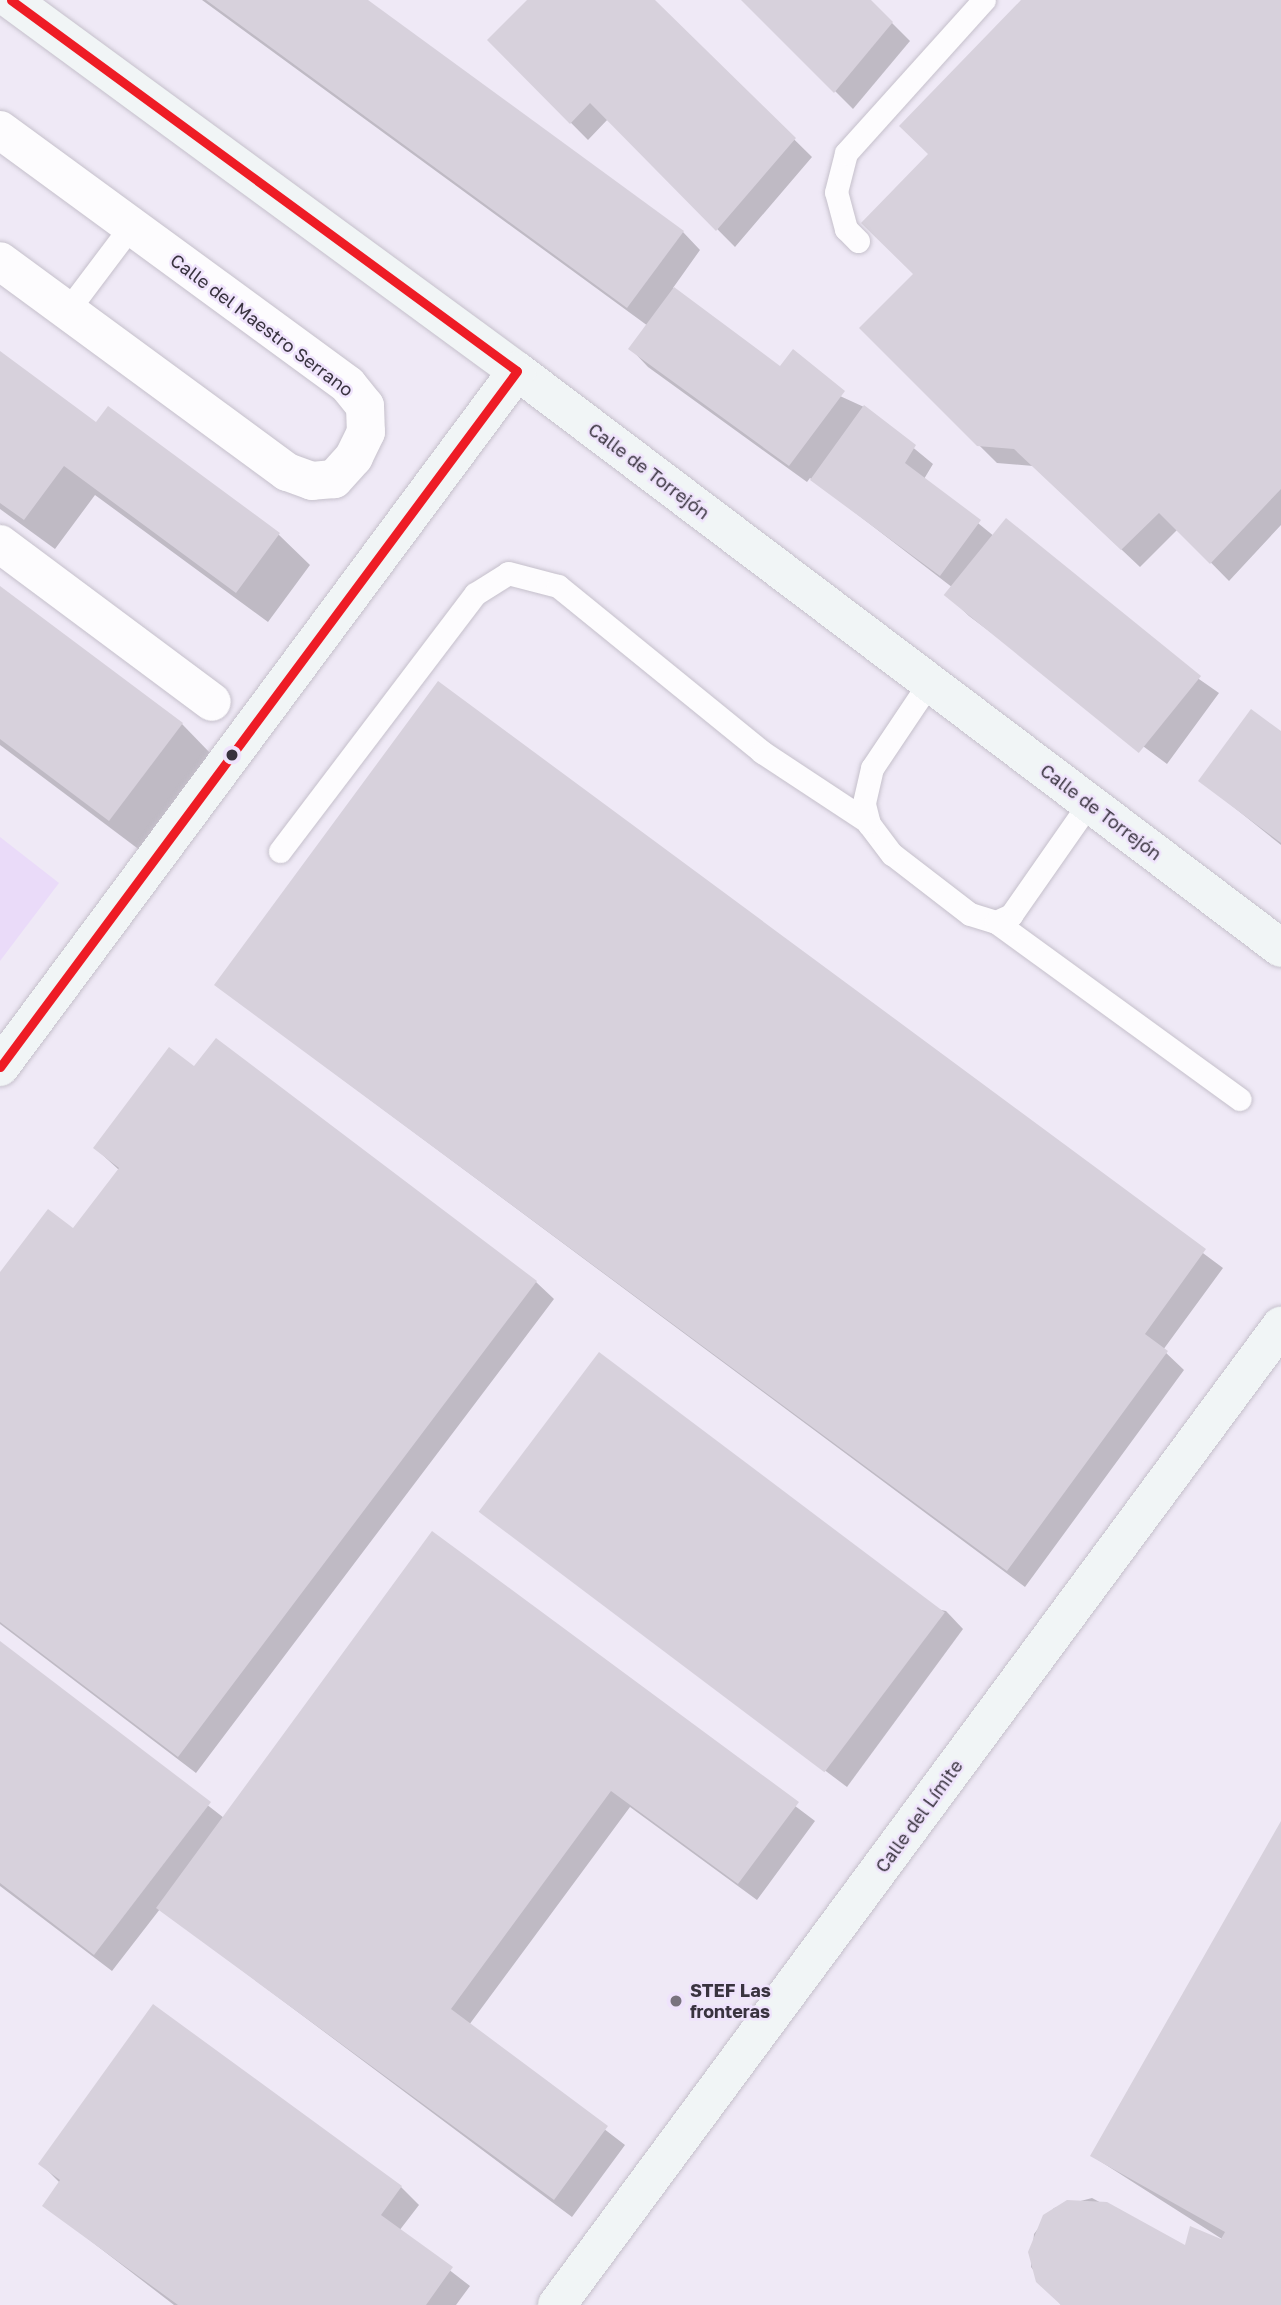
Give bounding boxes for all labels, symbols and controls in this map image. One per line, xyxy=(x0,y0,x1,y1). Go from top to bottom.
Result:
street label: Calle del Maestro Serrano xyxy=(166,249,358,401)
street label: Calle de Torrejón xyxy=(584,418,714,524)
unlabelled marker xyxy=(225,748,239,762)
street label: Calle de Torrejón xyxy=(1036,759,1166,865)
street label: Calle del Límite xyxy=(871,1755,967,1877)
place label: STEF Las fronteras xyxy=(690,1980,771,2022)
marker: STEF Las fronteras xyxy=(668,1993,684,2009)

